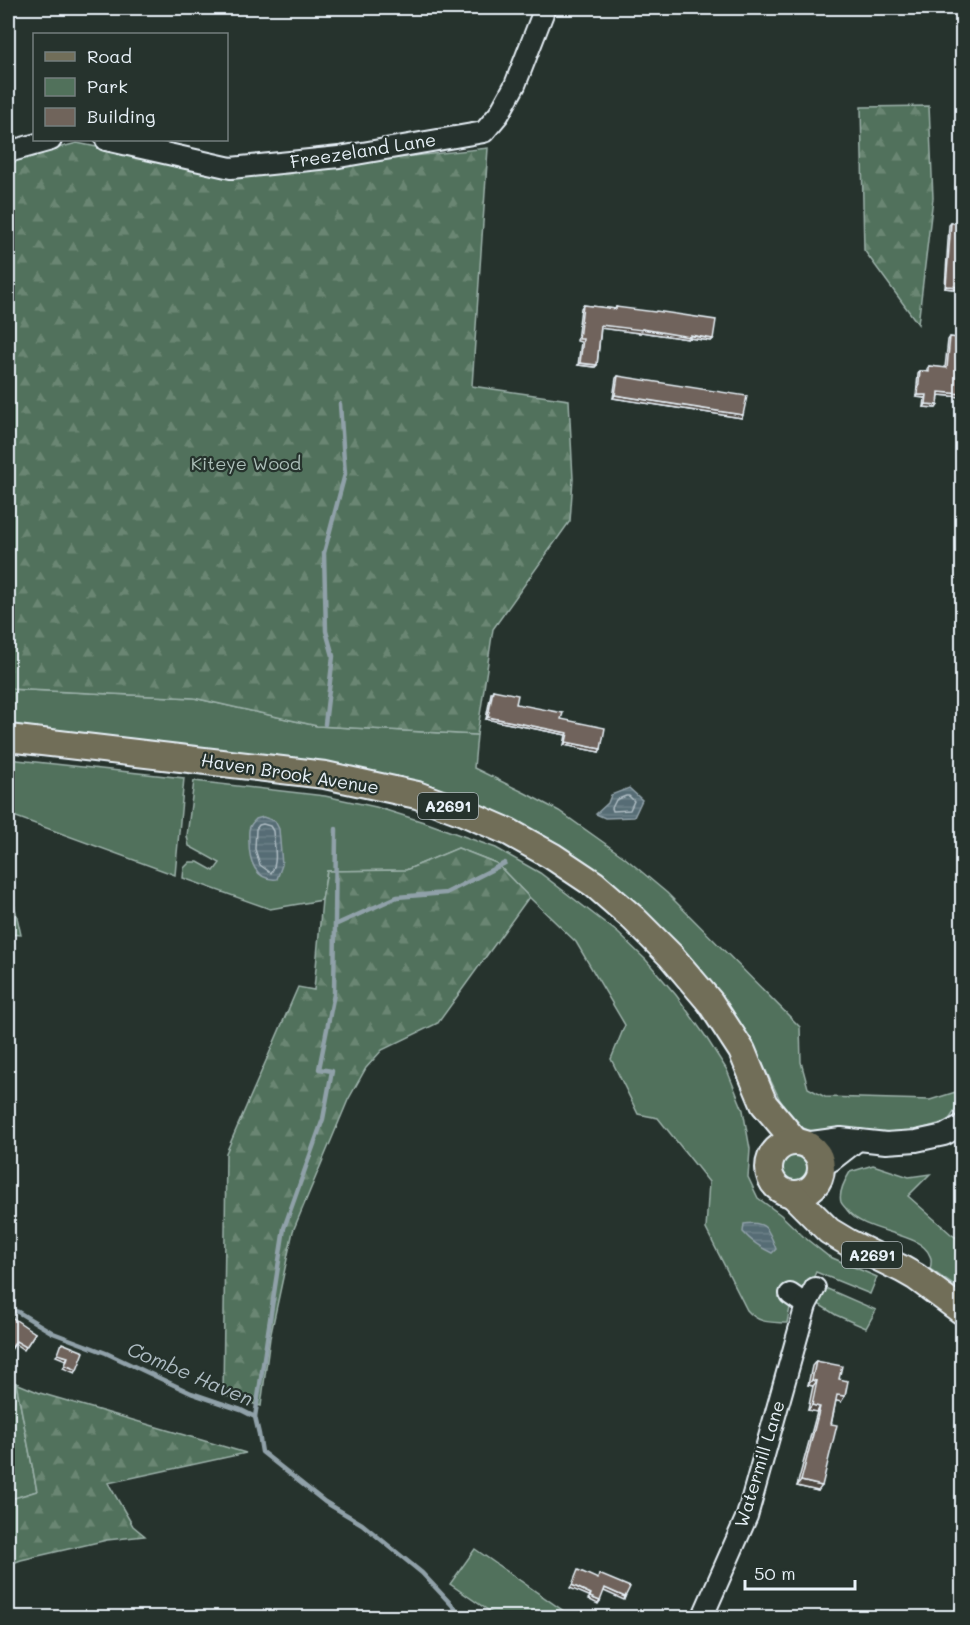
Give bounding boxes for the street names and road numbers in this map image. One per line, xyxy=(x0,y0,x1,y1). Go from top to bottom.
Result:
street label: Freezeland Lane xyxy=(288,127,437,173)
street label: Haven Brook Avenue xyxy=(200,747,381,799)
road number: A2691 xyxy=(418,793,478,819)
road number: A2691 xyxy=(842,1242,902,1268)
street label: Watermill Lane xyxy=(728,1397,790,1530)

